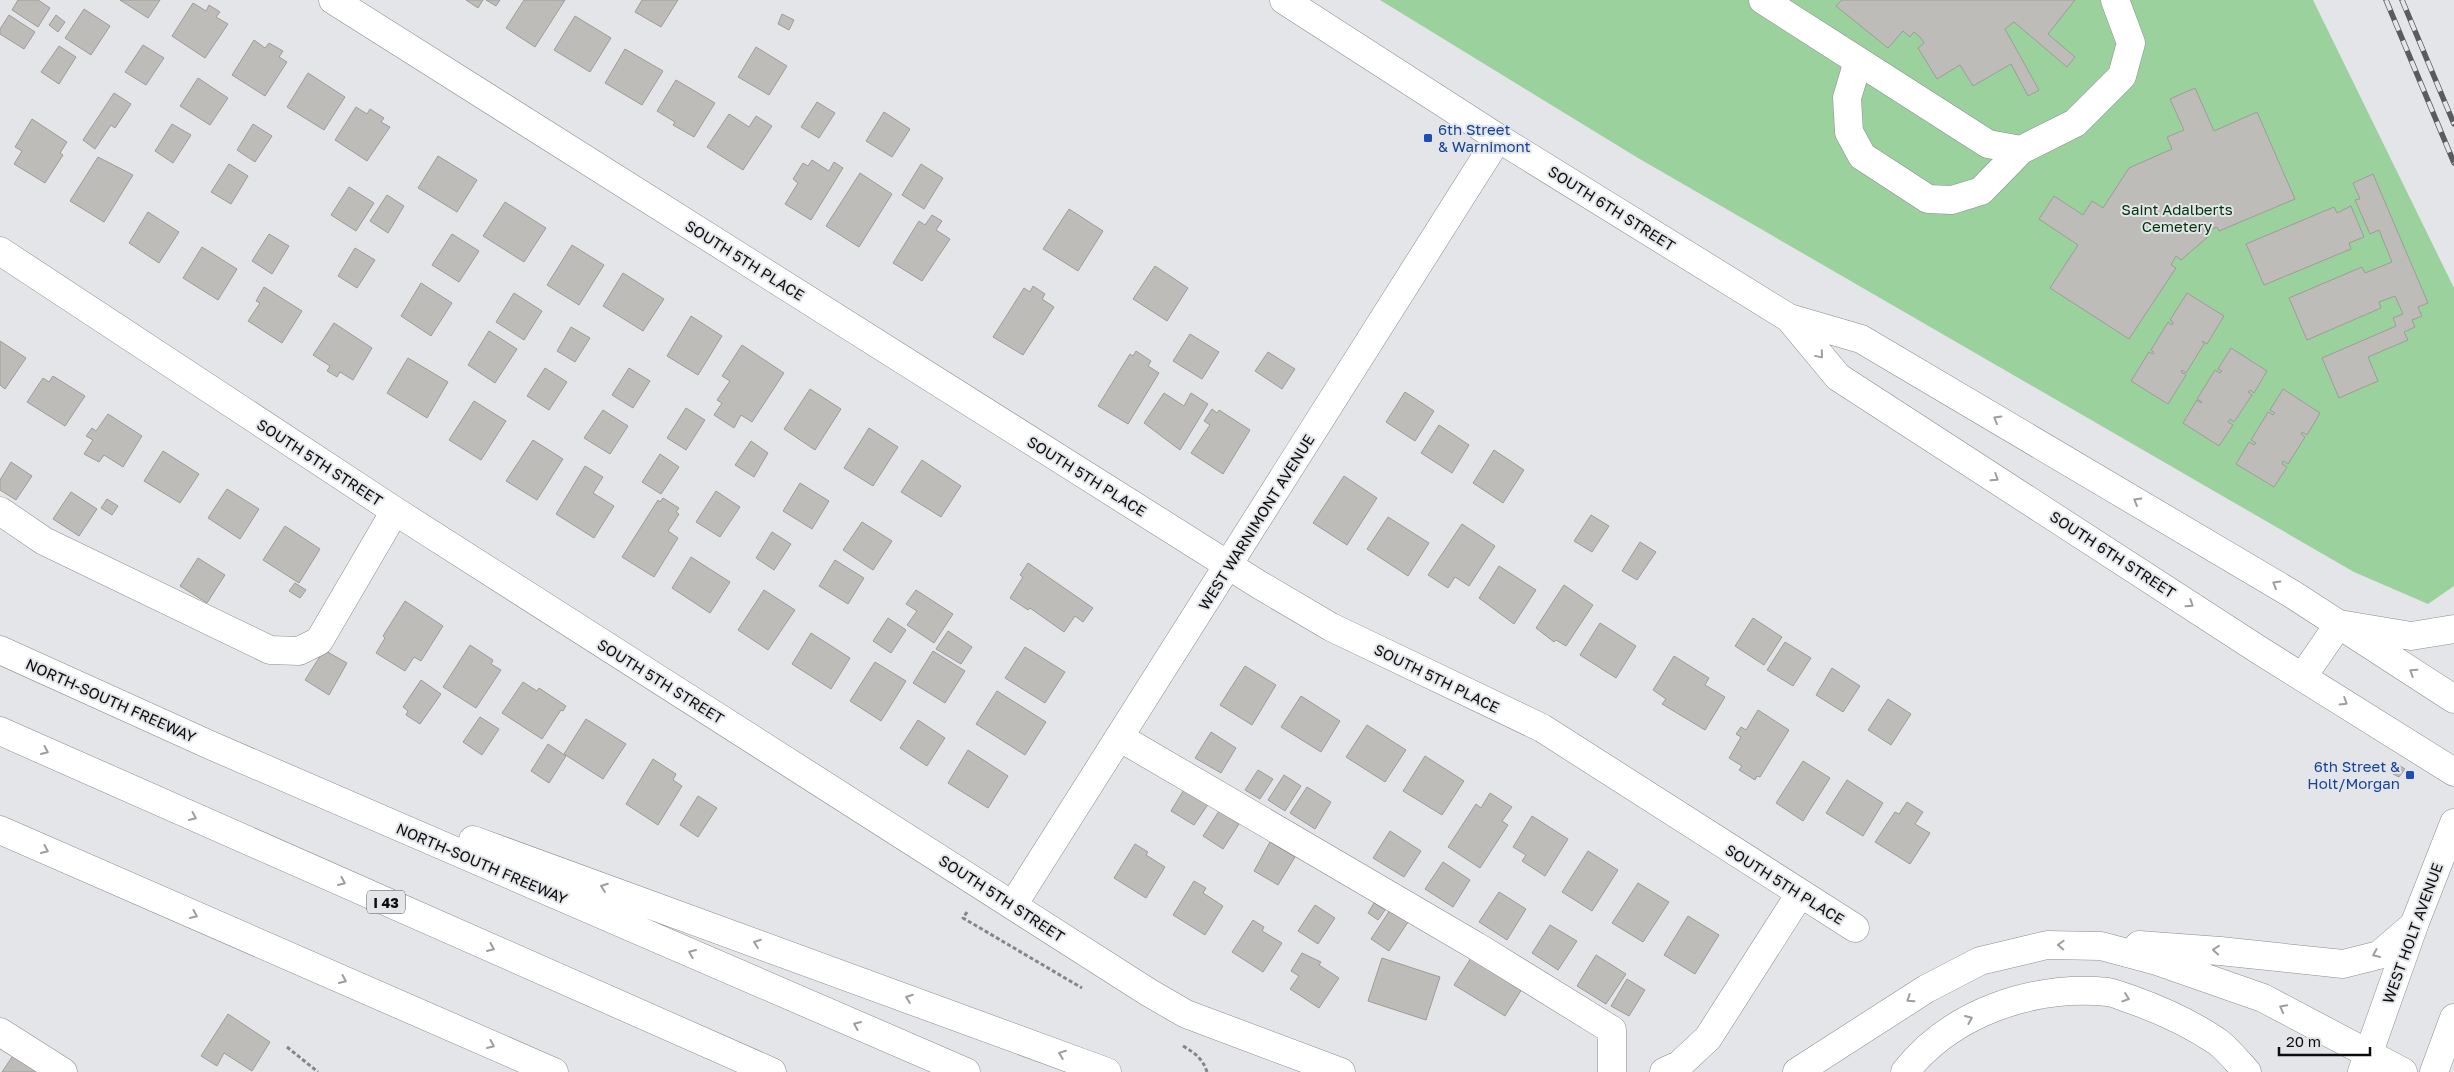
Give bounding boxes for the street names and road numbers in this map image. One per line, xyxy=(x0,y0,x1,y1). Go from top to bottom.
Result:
street label: SOUTH 6TH STREET xyxy=(1545,162,1679,254)
street label: SOUTH 5TH PLACE xyxy=(682,216,808,304)
street label: SOUTH 5TH STREET xyxy=(254,415,386,509)
street label: WEST WARNIMONT AVENUE xyxy=(1194,431,1318,613)
street label: SOUTH 5TH PLACE xyxy=(1024,432,1150,520)
street label: SOUTH 6TH STREET xyxy=(2047,507,2179,601)
street label: SOUTH 5TH STREET xyxy=(594,635,728,727)
street label: SOUTH 5TH PLACE xyxy=(1371,640,1503,716)
street label: NORTH-SOUTH FREEWAY xyxy=(23,654,199,746)
street label: NORTH-SOUTH FREEWAY xyxy=(394,819,571,907)
street label: SOUTH 5TH PLACE xyxy=(1722,840,1848,928)
street label: SOUTH 5TH STREET xyxy=(936,851,1068,945)
street label: WEST HOLT AVENUE xyxy=(2378,860,2446,1006)
road number: I 43 xyxy=(367,890,405,914)

